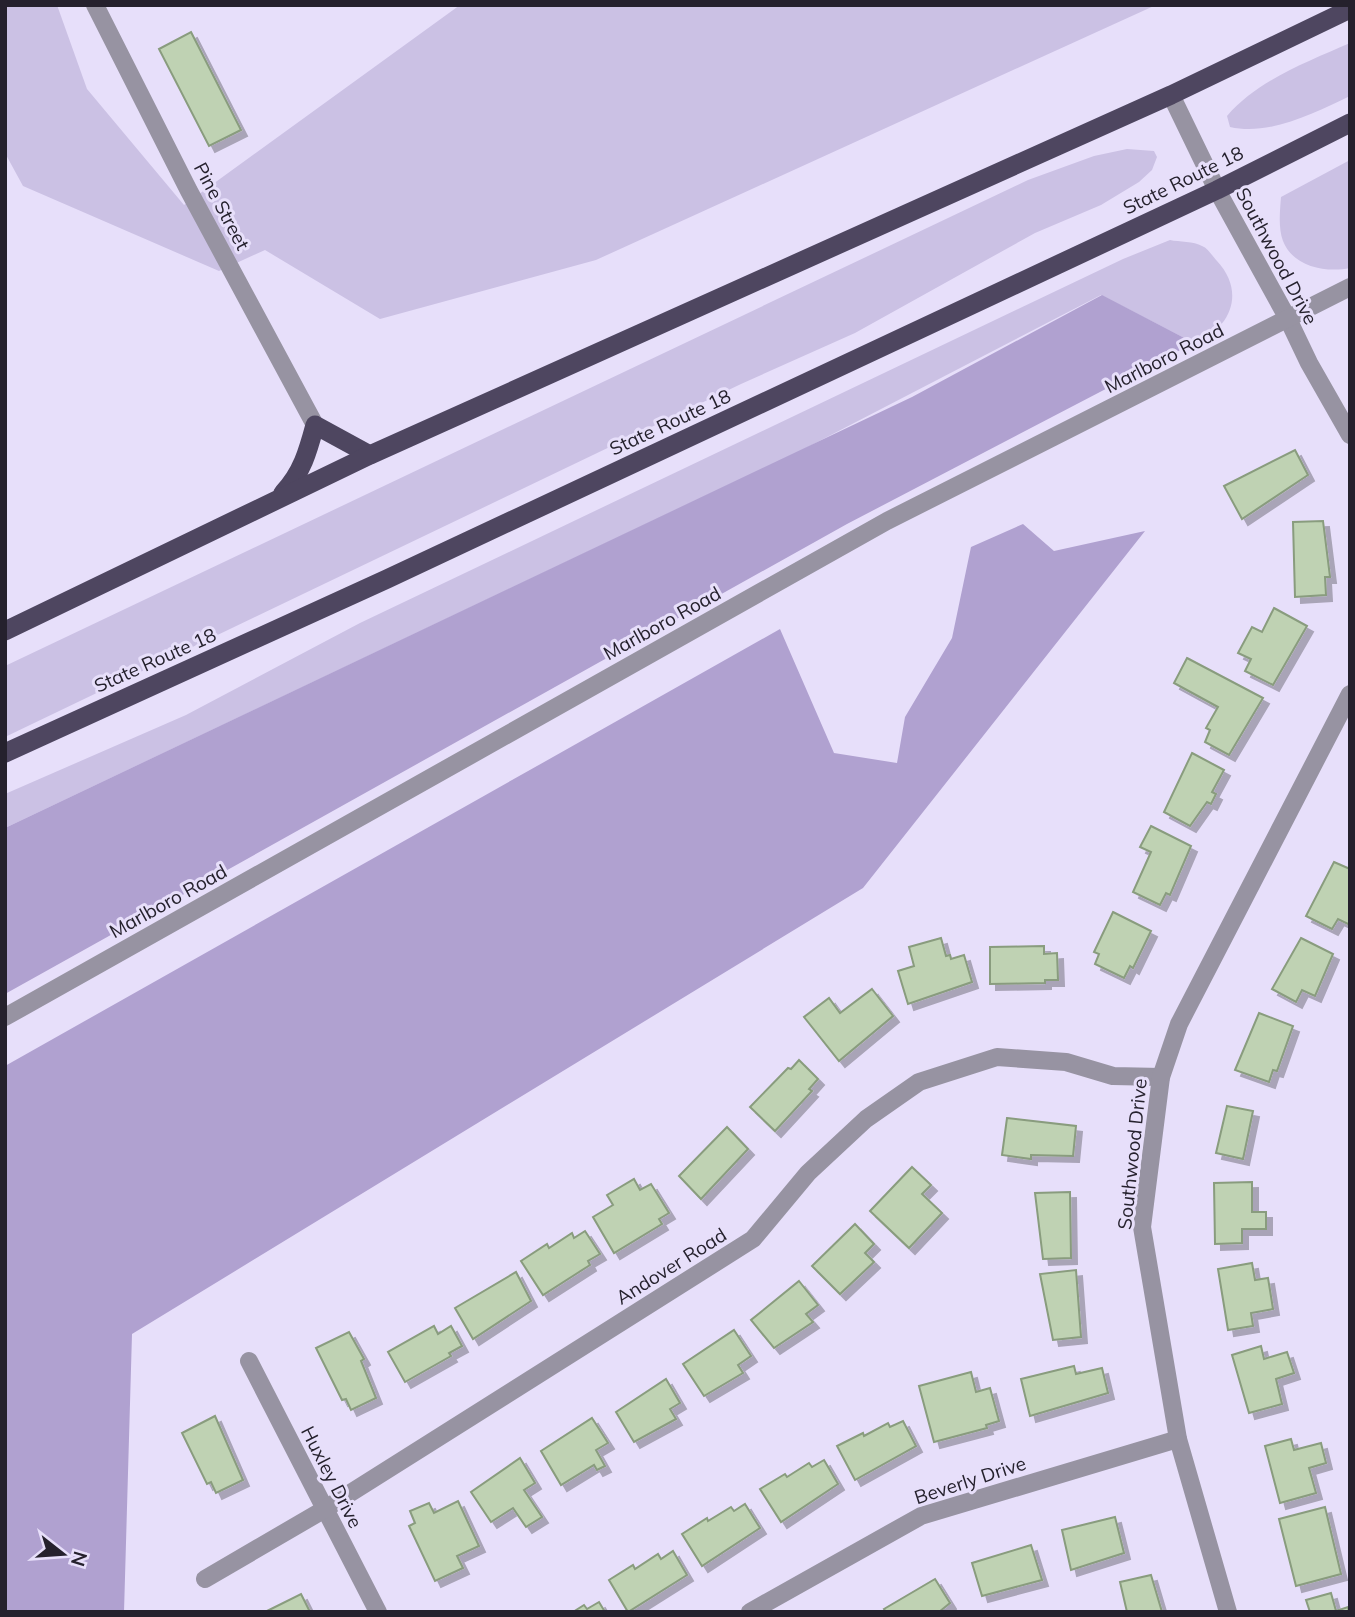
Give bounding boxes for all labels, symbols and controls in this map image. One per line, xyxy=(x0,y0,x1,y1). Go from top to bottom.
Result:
street label: State Route 18 xyxy=(1119,140,1247,220)
street label: Pine Street xyxy=(189,158,255,254)
street label: Southwood Drive xyxy=(1231,183,1323,329)
street label: Marlboro Road xyxy=(1100,318,1228,398)
street label: State Route 18 xyxy=(606,383,734,461)
street label: Marlboro Road xyxy=(599,581,725,665)
street label: State Route 18 xyxy=(90,622,220,698)
street label: Marlboro Road xyxy=(105,859,231,943)
street label: Southwood Drive xyxy=(1112,1077,1152,1231)
street label: Andover Road xyxy=(611,1222,731,1310)
street label: Huxley Drive xyxy=(296,1422,368,1532)
street label: Beverly Drive xyxy=(911,1451,1029,1509)
north arrow xyxy=(28,1519,98,1589)
text: N xyxy=(66,1549,93,1569)

